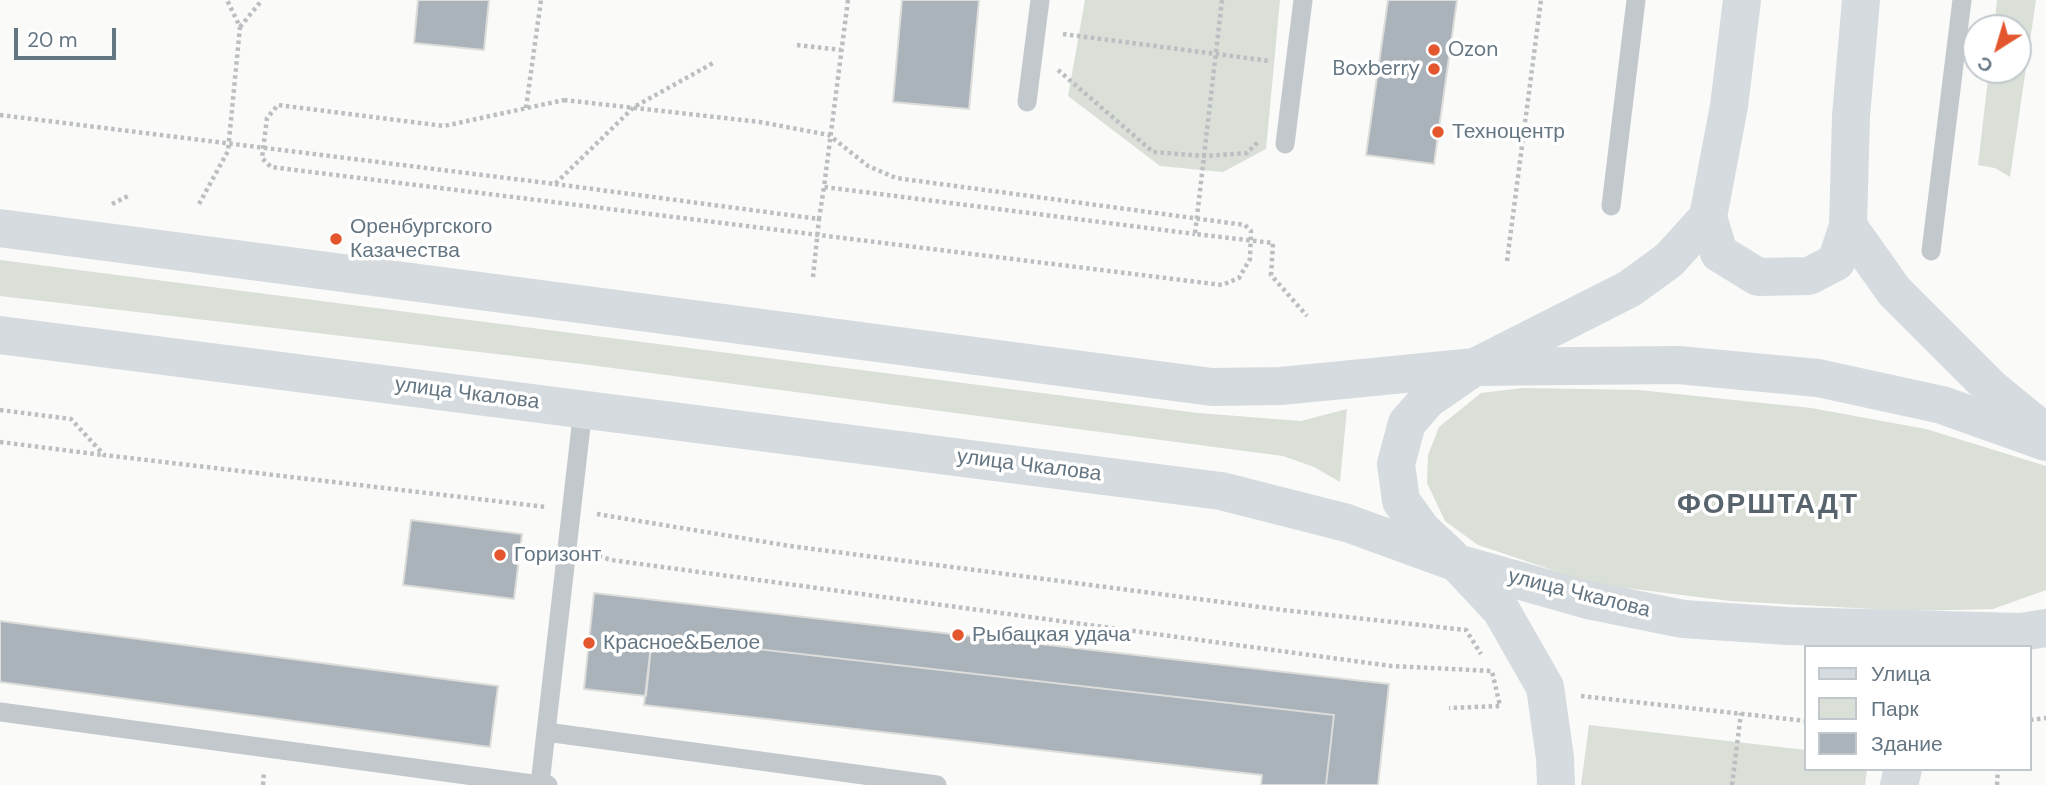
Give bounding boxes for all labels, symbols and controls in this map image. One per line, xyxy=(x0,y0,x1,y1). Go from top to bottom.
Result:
scale bar xyxy=(18,14,119,58)
north arrow xyxy=(1962,14,2032,84)
text: 20 m xyxy=(27,26,78,54)
place label: Ozon xyxy=(1448,37,1498,63)
marker: Ozon xyxy=(1426,42,1442,58)
text: С xyxy=(1972,50,1998,79)
place label: Boxberry xyxy=(1333,56,1420,82)
marker: Boxberry xyxy=(1426,61,1442,77)
place label: Техноцентр xyxy=(1452,119,1565,145)
marker: Техноцентр xyxy=(1430,124,1446,140)
place label: Оренбургского Казачества xyxy=(350,214,492,264)
marker: Оренбургского Казачества xyxy=(328,231,344,247)
street label: улица Чкалова xyxy=(393,373,541,415)
street label: улица Чкалова xyxy=(955,445,1103,487)
district label: ФОРШТАДТ xyxy=(1678,489,1858,523)
place label: Горизонт xyxy=(514,542,601,568)
marker: Горизонт xyxy=(492,547,508,563)
street label: улица Чкалова xyxy=(1505,564,1653,624)
place label: Рыбацкая удача xyxy=(972,622,1131,648)
marker: Рыбацкая удача xyxy=(950,627,966,643)
place label: Красное&Белое xyxy=(603,630,760,656)
marker: Красное&Белое xyxy=(581,635,597,651)
legend xyxy=(1804,645,2032,771)
text: Улица xyxy=(1871,660,1931,688)
text: Парк xyxy=(1871,695,1919,723)
text: Здание xyxy=(1871,730,1943,758)

